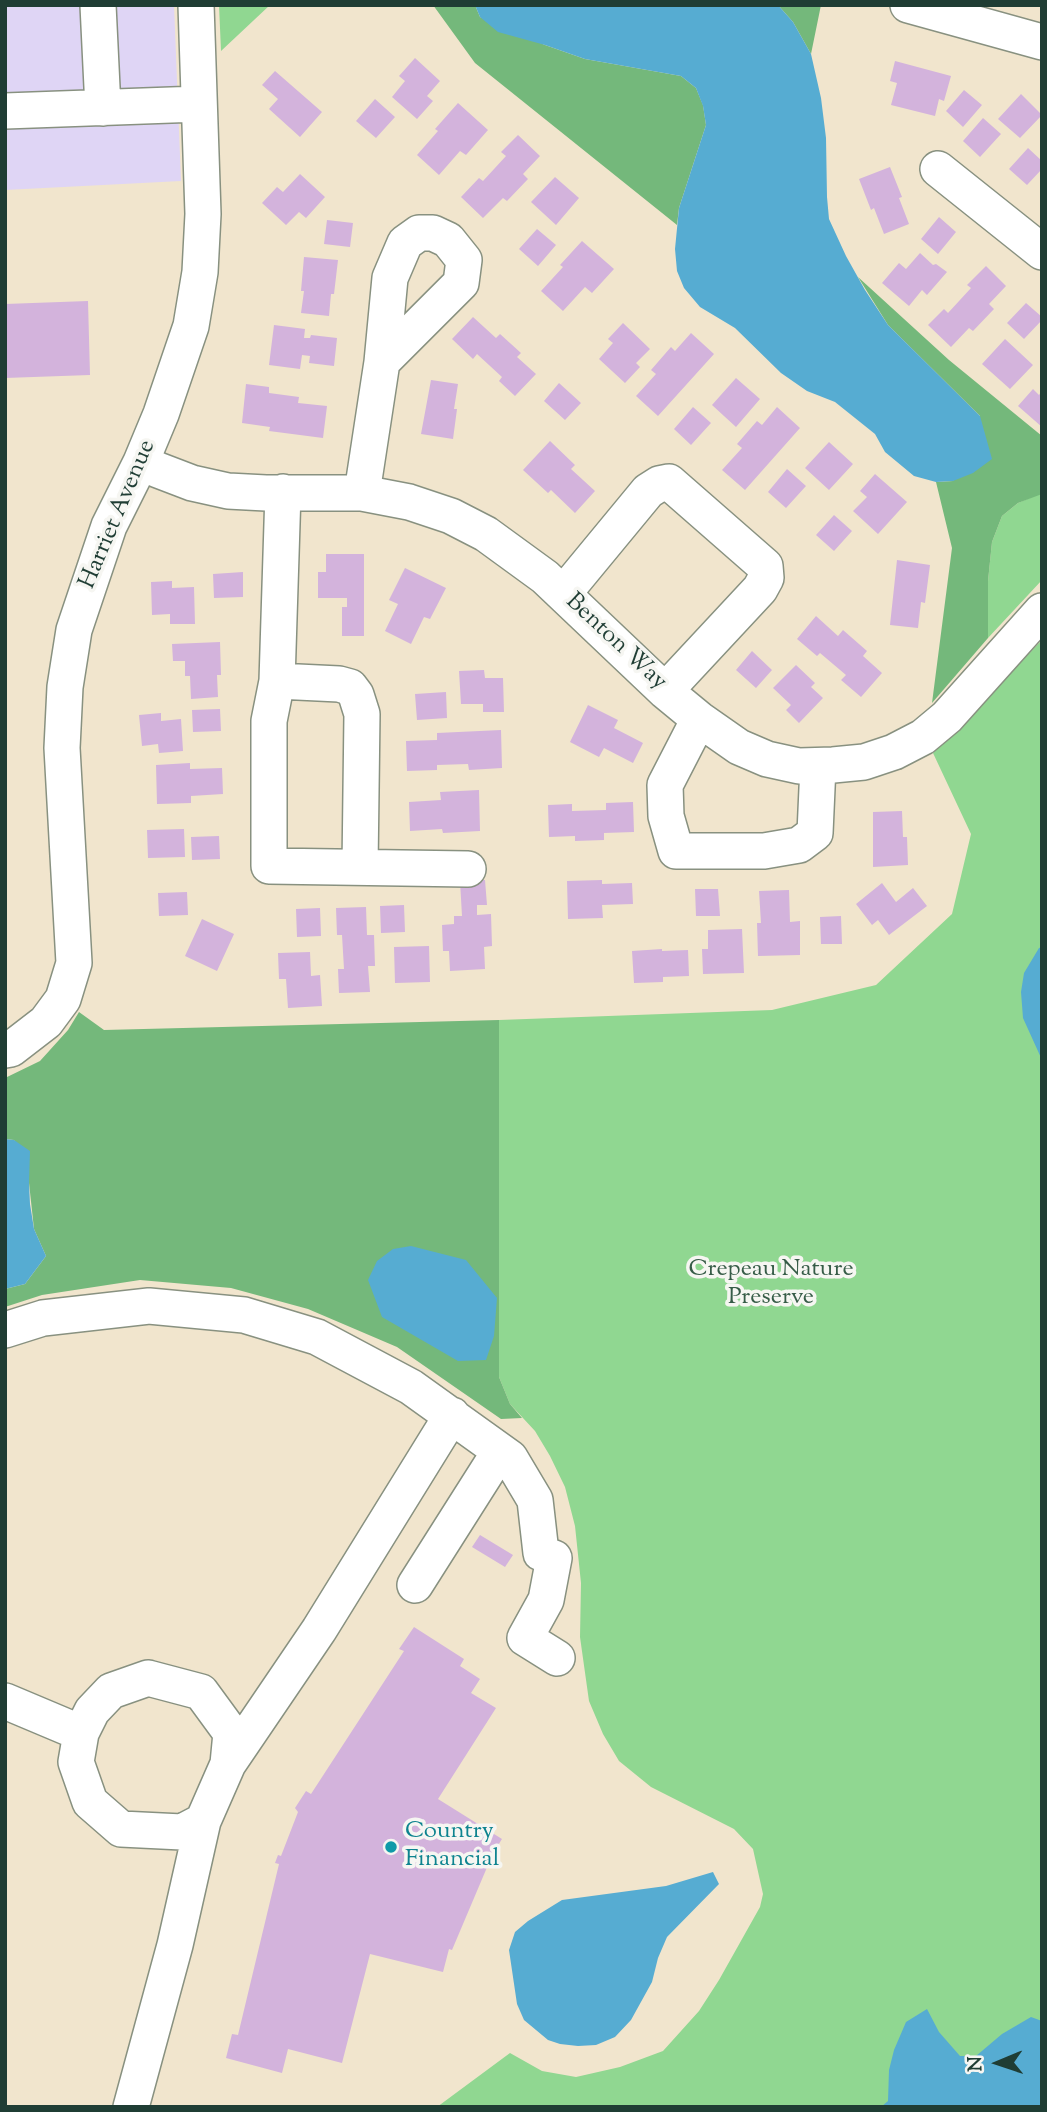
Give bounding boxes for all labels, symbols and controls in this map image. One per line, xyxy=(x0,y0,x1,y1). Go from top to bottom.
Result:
street label: Harriet Avenue xyxy=(75,436,163,594)
street label: Benton Way xyxy=(558,589,672,697)
park label: Crepeau Nature Preserve xyxy=(688,1257,854,1313)
place label: Country Financial xyxy=(405,1819,499,1875)
marker: Country Financial xyxy=(383,1839,399,1855)
north arrow xyxy=(963,2028,1033,2098)
text: N xyxy=(963,2056,990,2072)

